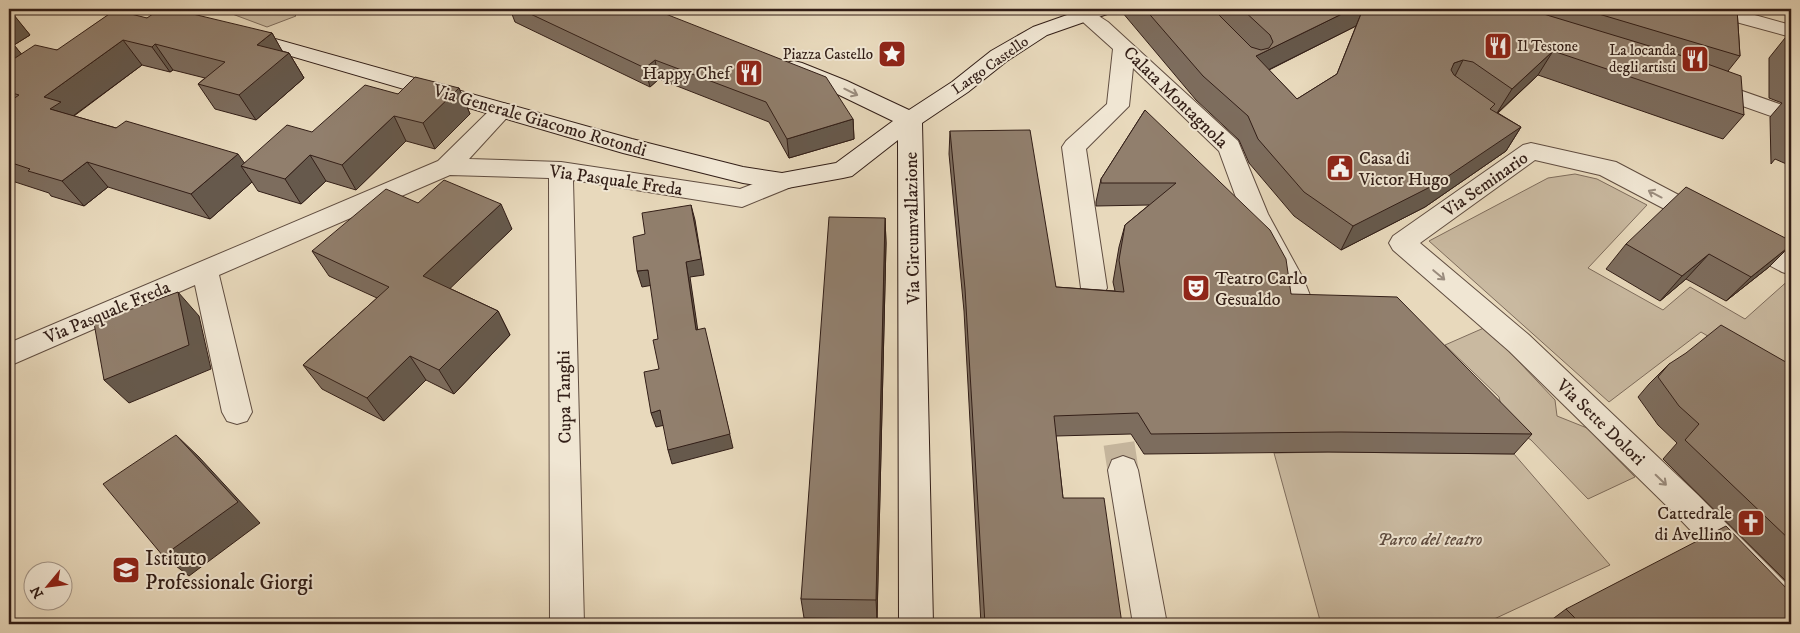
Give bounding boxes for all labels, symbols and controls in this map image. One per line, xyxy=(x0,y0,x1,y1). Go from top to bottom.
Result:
restaurant icon: Il Testone xyxy=(1483,31,1513,61)
street label: Largo Castello xyxy=(948,32,1032,99)
place label: Il Testone xyxy=(1517,37,1578,56)
place icon: Piazza Castello xyxy=(877,39,907,69)
place label: La locanda degli artisti xyxy=(1609,41,1677,77)
street label: Calata Montagnola xyxy=(1118,42,1233,154)
restaurant icon: La locanda degli artisti xyxy=(1680,44,1710,74)
place label: Piazza Castello xyxy=(783,45,873,64)
restaurant icon: Happy Chef xyxy=(734,58,764,88)
place label: Happy Chef xyxy=(642,63,733,85)
street label: Via Generale Giacomo Rotondi xyxy=(430,80,649,162)
one-way arrow xyxy=(844,87,859,97)
street label: Via Seminario xyxy=(1438,147,1533,223)
place label: Casa di Victor Hugo xyxy=(1358,148,1449,191)
street label: Via Circumvallazione xyxy=(901,152,925,305)
public building icon: Casa di Victor Hugo xyxy=(1325,153,1355,183)
street label: Via Pasquale Freda xyxy=(547,161,684,201)
one-way arrow xyxy=(1648,188,1663,198)
place label: Teatro Carlo Gesualdo xyxy=(1215,268,1308,311)
one-way arrow xyxy=(1432,269,1445,280)
theatre icon: Teatro Carlo Gesualdo xyxy=(1181,273,1211,303)
street label: Via Pasquale Freda xyxy=(40,276,174,350)
street label: Cupa Tanghi xyxy=(553,350,577,444)
street label: Via Sette Dolori xyxy=(1551,374,1649,470)
one-way arrow xyxy=(1655,474,1667,486)
place label: Cattedrale di Avellino xyxy=(1655,503,1732,546)
church icon: Cattedrale di Avellino xyxy=(1736,508,1766,538)
park label: Parco del teatro xyxy=(1377,529,1483,551)
place label: Istituto Professionale Giorgi xyxy=(145,546,313,596)
school or university icon: Istituto Professionale Giorgi xyxy=(111,555,141,585)
north arrow xyxy=(22,560,72,610)
text: N xyxy=(27,582,48,601)

